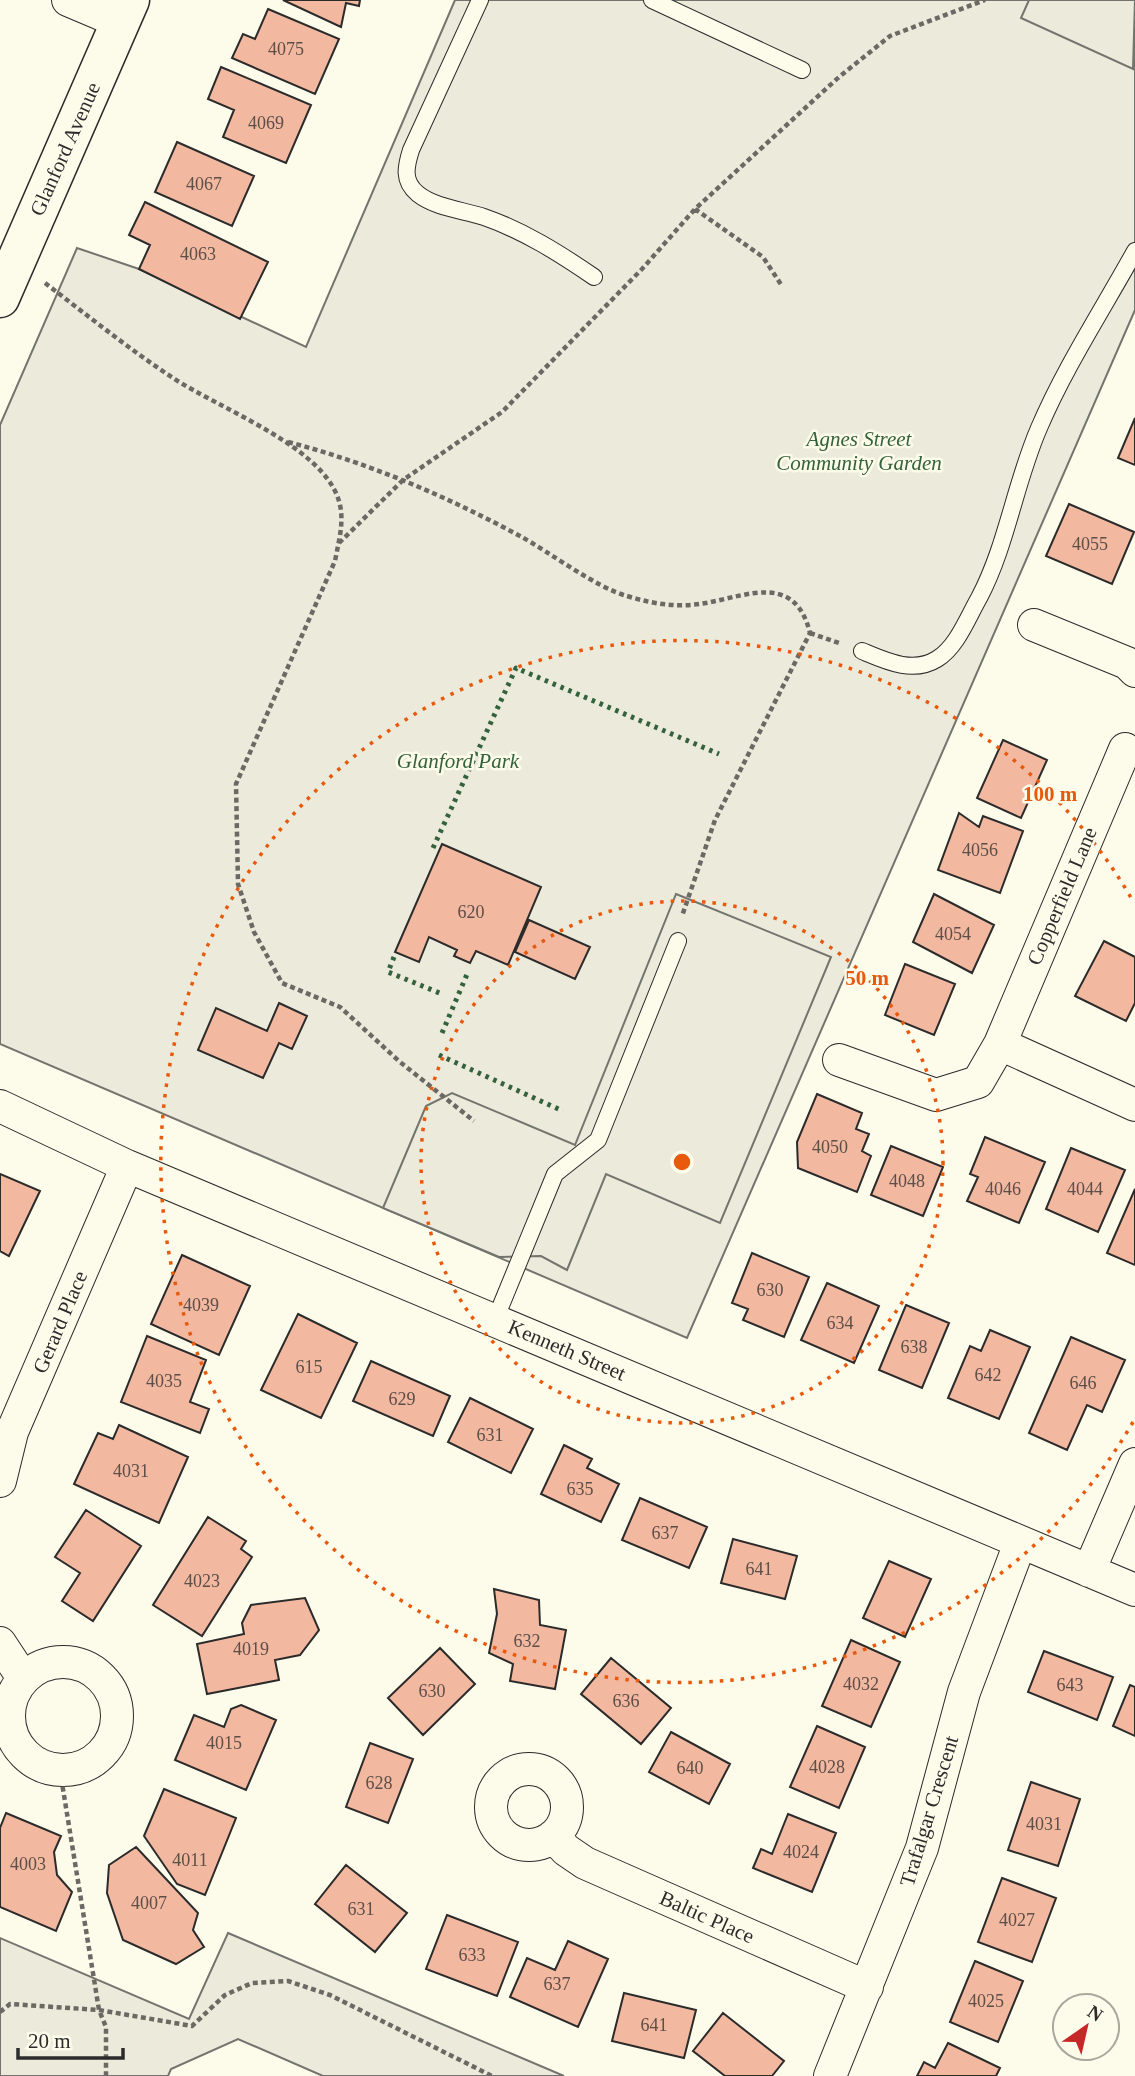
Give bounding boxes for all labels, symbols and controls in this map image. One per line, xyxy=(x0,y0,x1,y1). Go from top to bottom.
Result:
house number: 4075 xyxy=(268,39,304,59)
street label: Glanford Avenue xyxy=(25,79,105,219)
house number: 4069 xyxy=(248,113,284,133)
house number: 4067 xyxy=(186,174,222,194)
house number: 4063 xyxy=(180,244,216,264)
park label: Agnes Street Community Garden xyxy=(776,427,942,475)
house number: 4055 xyxy=(1072,534,1108,554)
park label: Glanford Park xyxy=(397,749,520,773)
text: 100 m xyxy=(1023,782,1078,806)
street label: Copperfield Lane xyxy=(1022,823,1102,969)
house number: 4056 xyxy=(962,840,998,860)
house number: 620 xyxy=(458,902,485,922)
house number: 4054 xyxy=(935,924,971,944)
text: 50 m xyxy=(845,966,889,990)
house number: 4050 xyxy=(812,1137,848,1157)
centre of rings xyxy=(670,1150,694,1174)
house number: 4048 xyxy=(889,1171,925,1191)
house number: 4046 xyxy=(985,1179,1021,1199)
house number: 4044 xyxy=(1067,1179,1103,1199)
street label: Gerard Place xyxy=(28,1267,92,1377)
house number: 630 xyxy=(757,1280,784,1300)
house number: 4039 xyxy=(183,1295,219,1315)
house number: 634 xyxy=(827,1313,854,1333)
street label: Kenneth Street xyxy=(505,1314,630,1386)
house number: 638 xyxy=(901,1337,928,1357)
house number: 615 xyxy=(296,1357,323,1377)
house number: 642 xyxy=(975,1365,1002,1385)
house number: 4035 xyxy=(146,1371,182,1391)
house number: 646 xyxy=(1070,1373,1097,1393)
house number: 629 xyxy=(389,1389,416,1409)
house number: 631 xyxy=(477,1425,504,1445)
house number: 4031 xyxy=(113,1461,149,1481)
house number: 635 xyxy=(567,1479,594,1499)
house number: 637 xyxy=(652,1523,679,1543)
house number: 641 xyxy=(746,1559,773,1579)
house number: 4023 xyxy=(184,1571,220,1591)
house number: 632 xyxy=(514,1631,541,1651)
house number: 4019 xyxy=(233,1639,269,1659)
house number: 4032 xyxy=(843,1674,879,1694)
house number: 643 xyxy=(1057,1675,1084,1695)
house number: 630 xyxy=(419,1681,446,1701)
house number: 636 xyxy=(613,1691,640,1711)
house number: 4015 xyxy=(206,1733,242,1753)
street label: Trafalgar Crescent xyxy=(895,1733,963,1889)
house number: 4028 xyxy=(809,1757,845,1777)
house number: 640 xyxy=(677,1758,704,1778)
house number: 628 xyxy=(366,1773,393,1793)
house number: 4031 xyxy=(1026,1814,1062,1834)
house number: 4024 xyxy=(783,1842,819,1862)
house number: 4011 xyxy=(172,1850,208,1870)
house number: 4003 xyxy=(10,1854,46,1874)
street label: Baltic Place xyxy=(656,1886,758,1948)
house number: 4007 xyxy=(131,1893,167,1913)
house number: 631 xyxy=(348,1899,375,1919)
house number: 4027 xyxy=(999,1910,1035,1930)
house number: 633 xyxy=(459,1945,486,1965)
house number: 637 xyxy=(544,1974,571,1994)
house number: 4025 xyxy=(968,1991,1004,2011)
north arrow xyxy=(1051,1992,1121,2062)
text: N xyxy=(1084,2001,1107,2026)
house number: 641 xyxy=(641,2015,668,2035)
scale bar xyxy=(18,2016,122,2060)
text: 20 m xyxy=(28,2029,71,2053)

